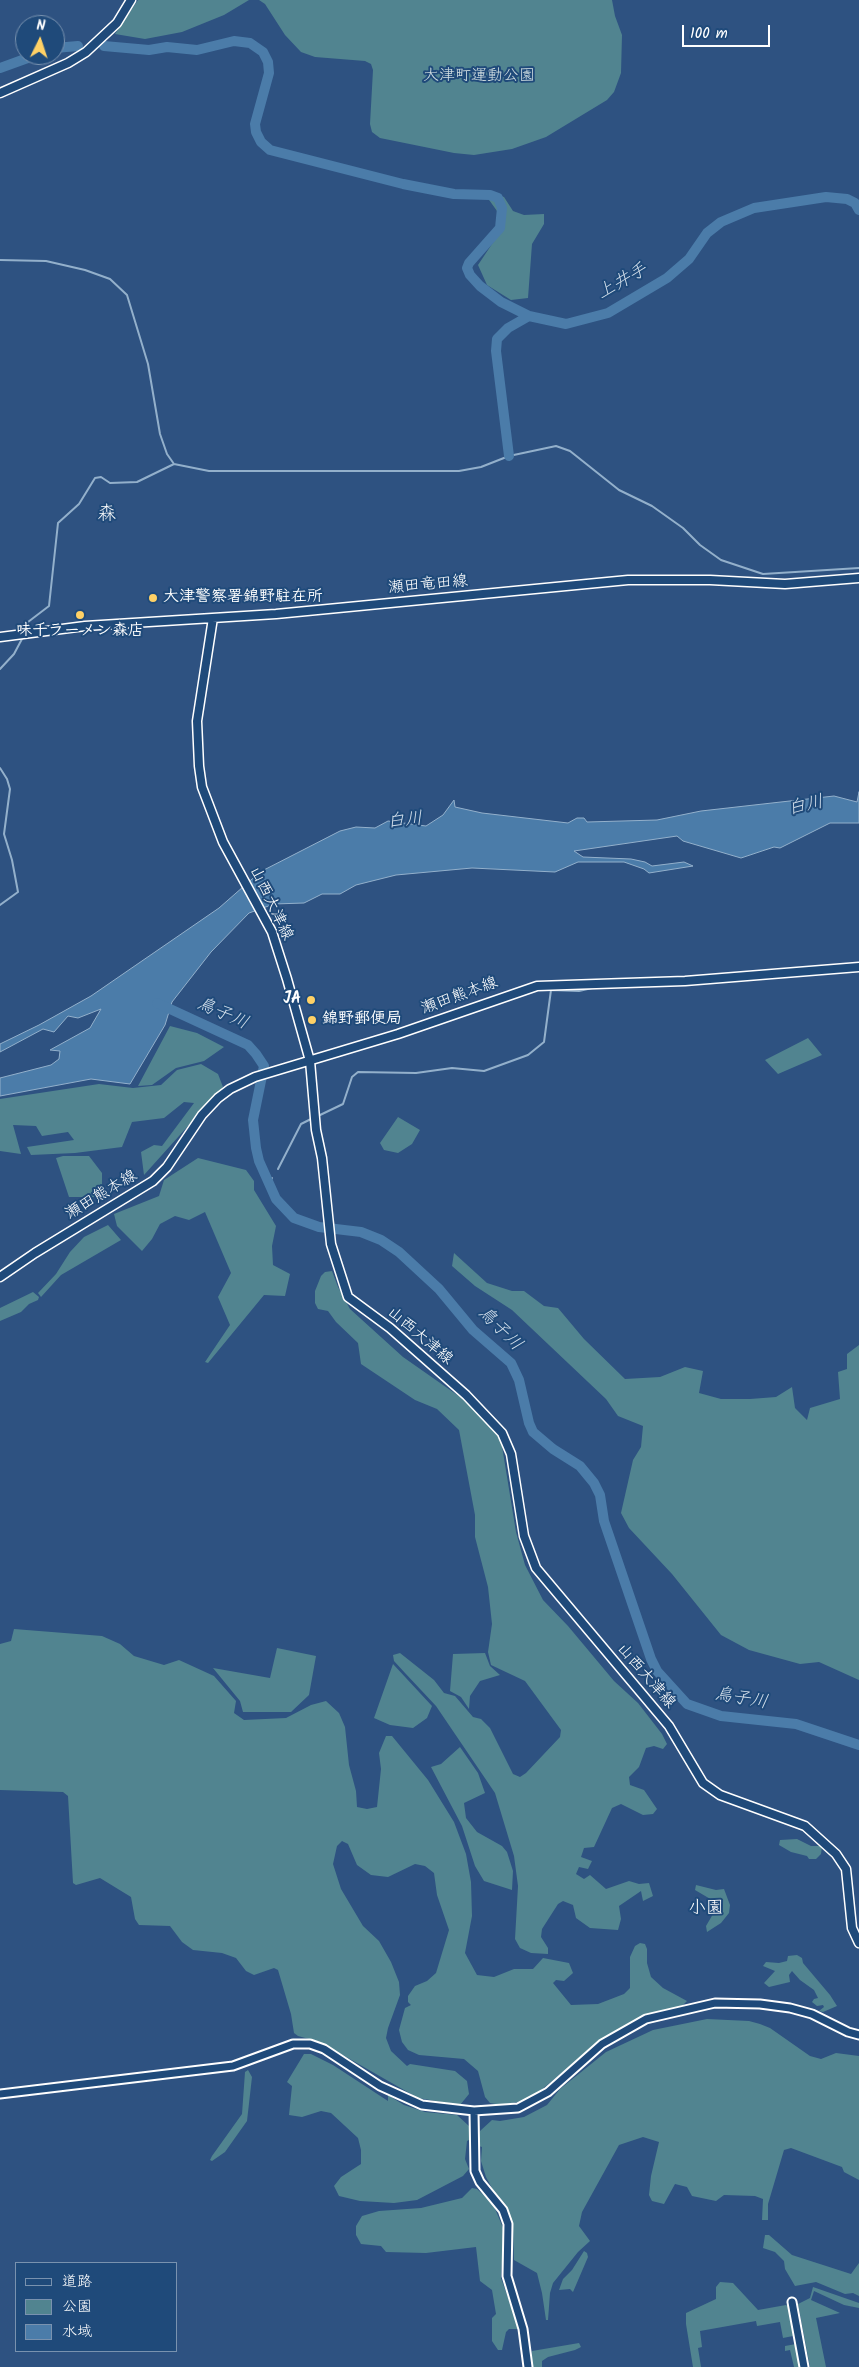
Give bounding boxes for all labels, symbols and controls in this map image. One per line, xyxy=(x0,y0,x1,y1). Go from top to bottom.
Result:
north arrow xyxy=(15,15,65,65)
text: N xyxy=(36,15,46,37)
scale bar xyxy=(684,15,772,47)
text: 100 m xyxy=(690,22,728,46)
park label: 大津町運動公園 xyxy=(423,67,535,87)
water label: 上井手 xyxy=(594,260,652,306)
district label: 森 xyxy=(98,505,116,527)
street label: 瀬田竜田線 xyxy=(387,573,469,599)
place label: 大津警察署錦野駐在所 xyxy=(163,588,323,608)
marker: 大津警察署錦野駐在所 xyxy=(147,592,159,604)
marker: 味千ラーメン森店 xyxy=(74,609,86,621)
place label: 味千ラーメン森店 xyxy=(16,622,144,642)
water label: 白川 xyxy=(786,792,826,822)
water label: 白川 xyxy=(386,809,424,835)
street label: 山西大津線 xyxy=(244,864,296,944)
street label: 瀬田熊本線 xyxy=(419,974,501,1020)
place label: JA xyxy=(283,990,301,1010)
water label: 鳥子川 xyxy=(193,994,251,1036)
marker: JA xyxy=(305,994,317,1006)
place label: 錦野郵便局 xyxy=(322,1010,402,1030)
marker: 錦野郵便局 xyxy=(306,1014,318,1026)
street label: 瀬田熊本線 xyxy=(63,1167,141,1225)
water label: 鳥子川 xyxy=(472,1303,526,1357)
street label: 山西大津線 xyxy=(382,1304,456,1370)
street label: 山西大津線 xyxy=(612,1641,678,1713)
water label: 鳥子川 xyxy=(713,1685,769,1715)
district label: 小園 xyxy=(688,1899,724,1921)
legend xyxy=(15,2262,178,2352)
text: 道路 xyxy=(62,2270,92,2294)
text: 公園 xyxy=(62,2295,92,2319)
text: 水域 xyxy=(62,2320,92,2344)

